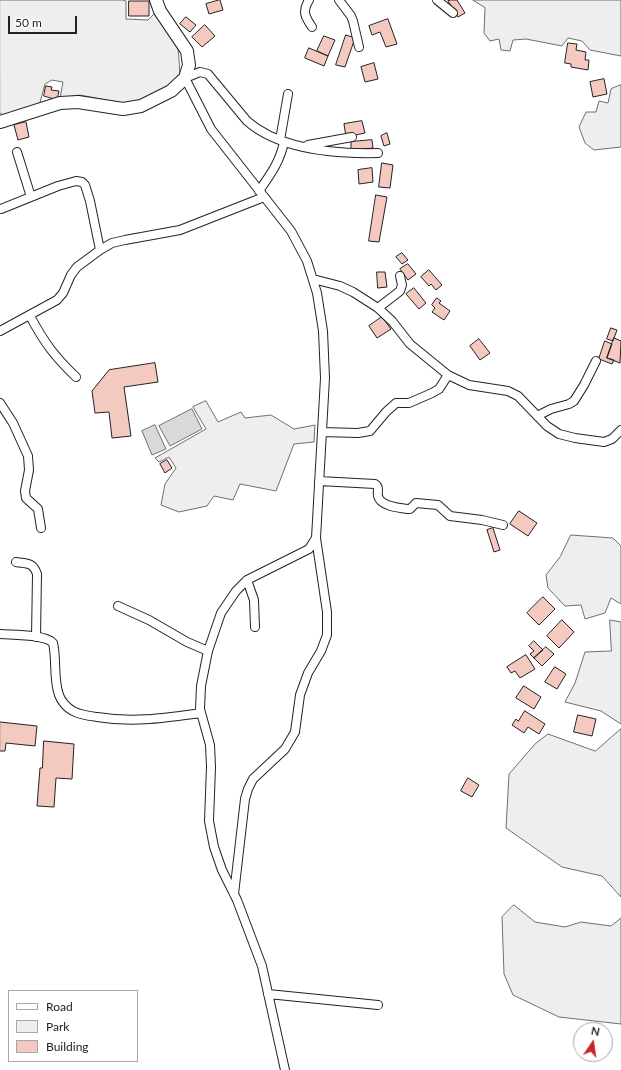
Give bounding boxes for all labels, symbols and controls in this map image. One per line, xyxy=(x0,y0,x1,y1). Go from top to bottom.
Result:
scale bar xyxy=(10,8,79,34)
text: 50 m xyxy=(15,15,42,30)
legend xyxy=(8,990,138,1062)
text: Road xyxy=(46,999,73,1014)
text: Park xyxy=(46,1019,69,1034)
north arrow xyxy=(573,1022,613,1062)
text: N xyxy=(590,1024,601,1038)
text: Building xyxy=(46,1039,89,1054)

